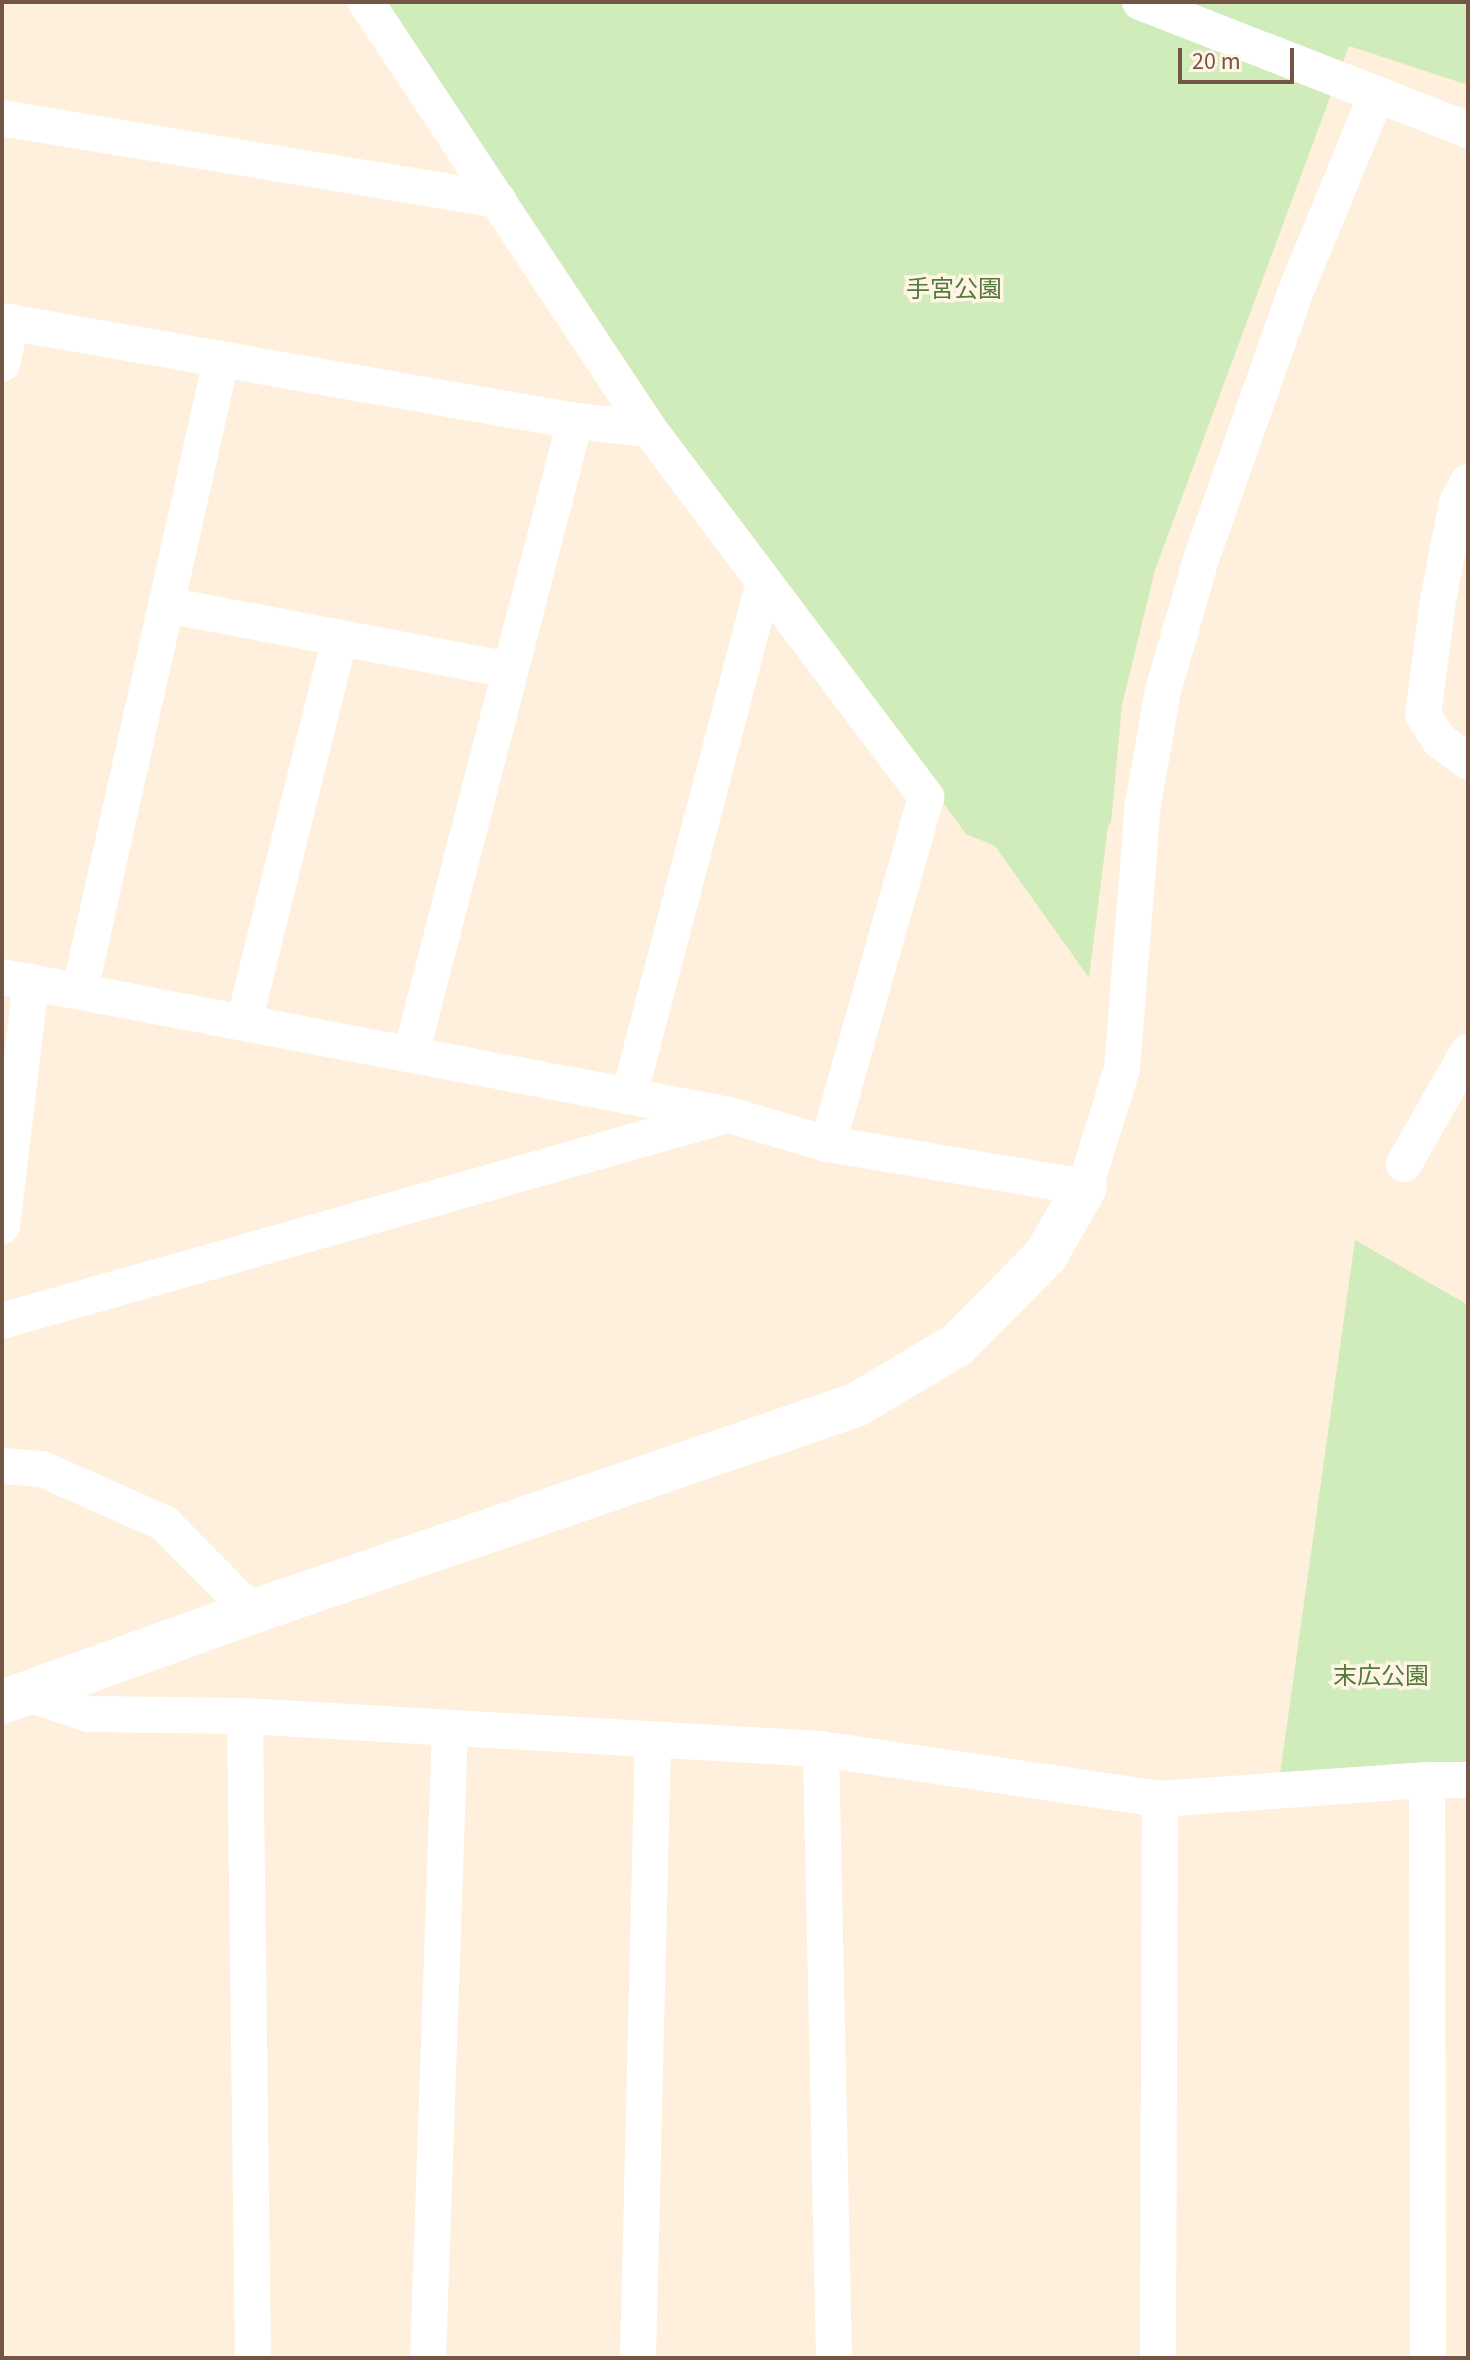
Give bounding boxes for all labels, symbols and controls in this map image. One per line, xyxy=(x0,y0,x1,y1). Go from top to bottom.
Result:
scale bar xyxy=(1182,32,1298,82)
text: 20 m xyxy=(1192,44,1241,79)
park label: 手宮公園 xyxy=(906,276,1002,304)
park label: 末広公園 xyxy=(1333,1663,1429,1691)

